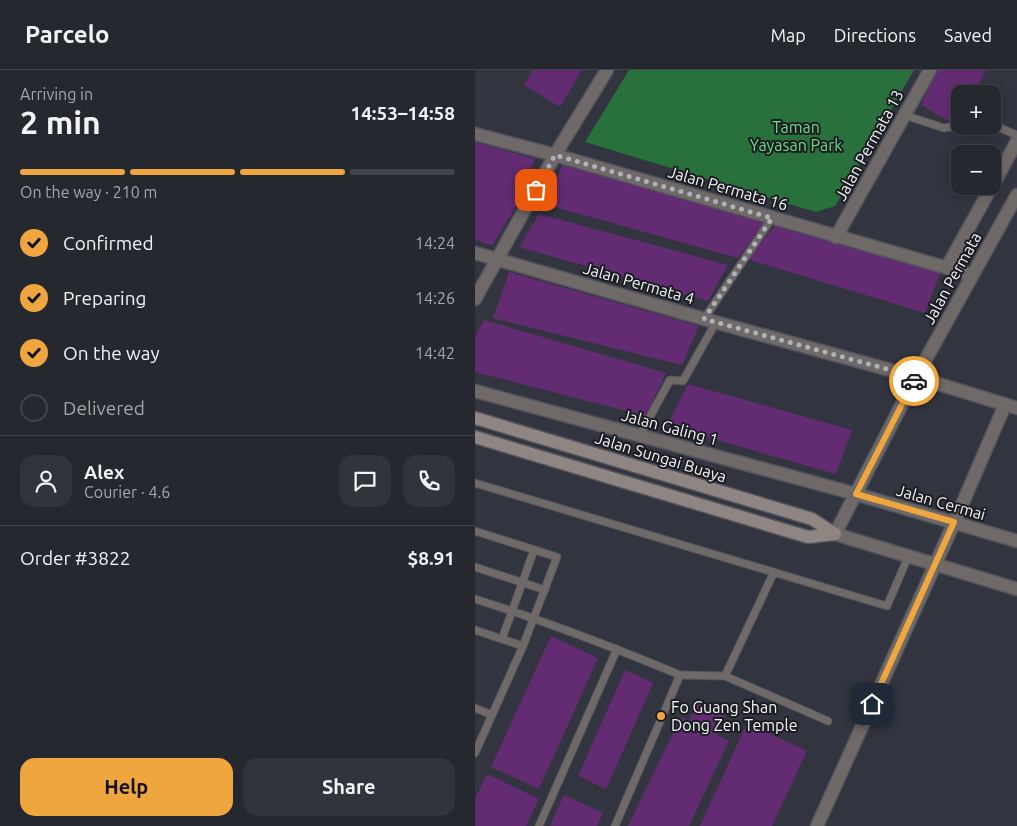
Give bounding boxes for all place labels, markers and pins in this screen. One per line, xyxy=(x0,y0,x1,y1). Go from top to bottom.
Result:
pin xyxy=(515,169,557,211)
pin xyxy=(851,683,893,725)
place label: Fo Guang Shan Dong Zen Temple xyxy=(671,698,797,734)
marker: Fo Guang Shan Dong Zen Temple xyxy=(655,710,667,722)

